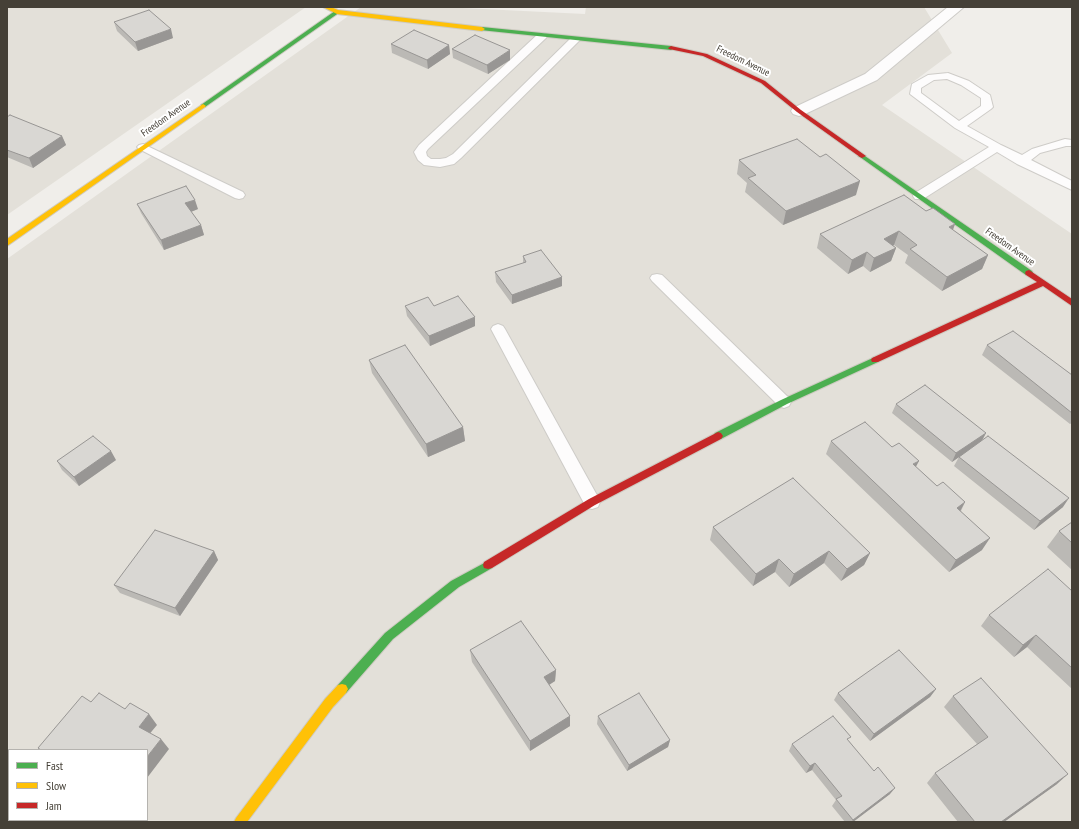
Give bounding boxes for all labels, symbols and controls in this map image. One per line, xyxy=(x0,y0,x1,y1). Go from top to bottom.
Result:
street label: Freedom Avenue xyxy=(714,43,772,79)
street label: Freedom Avenue xyxy=(139,97,193,139)
street label: Freedom Avenue xyxy=(983,226,1037,268)
legend xyxy=(8,749,148,821)
text: Fast xyxy=(46,758,63,773)
text: Slow xyxy=(46,778,66,793)
text: Jam xyxy=(46,798,62,813)

